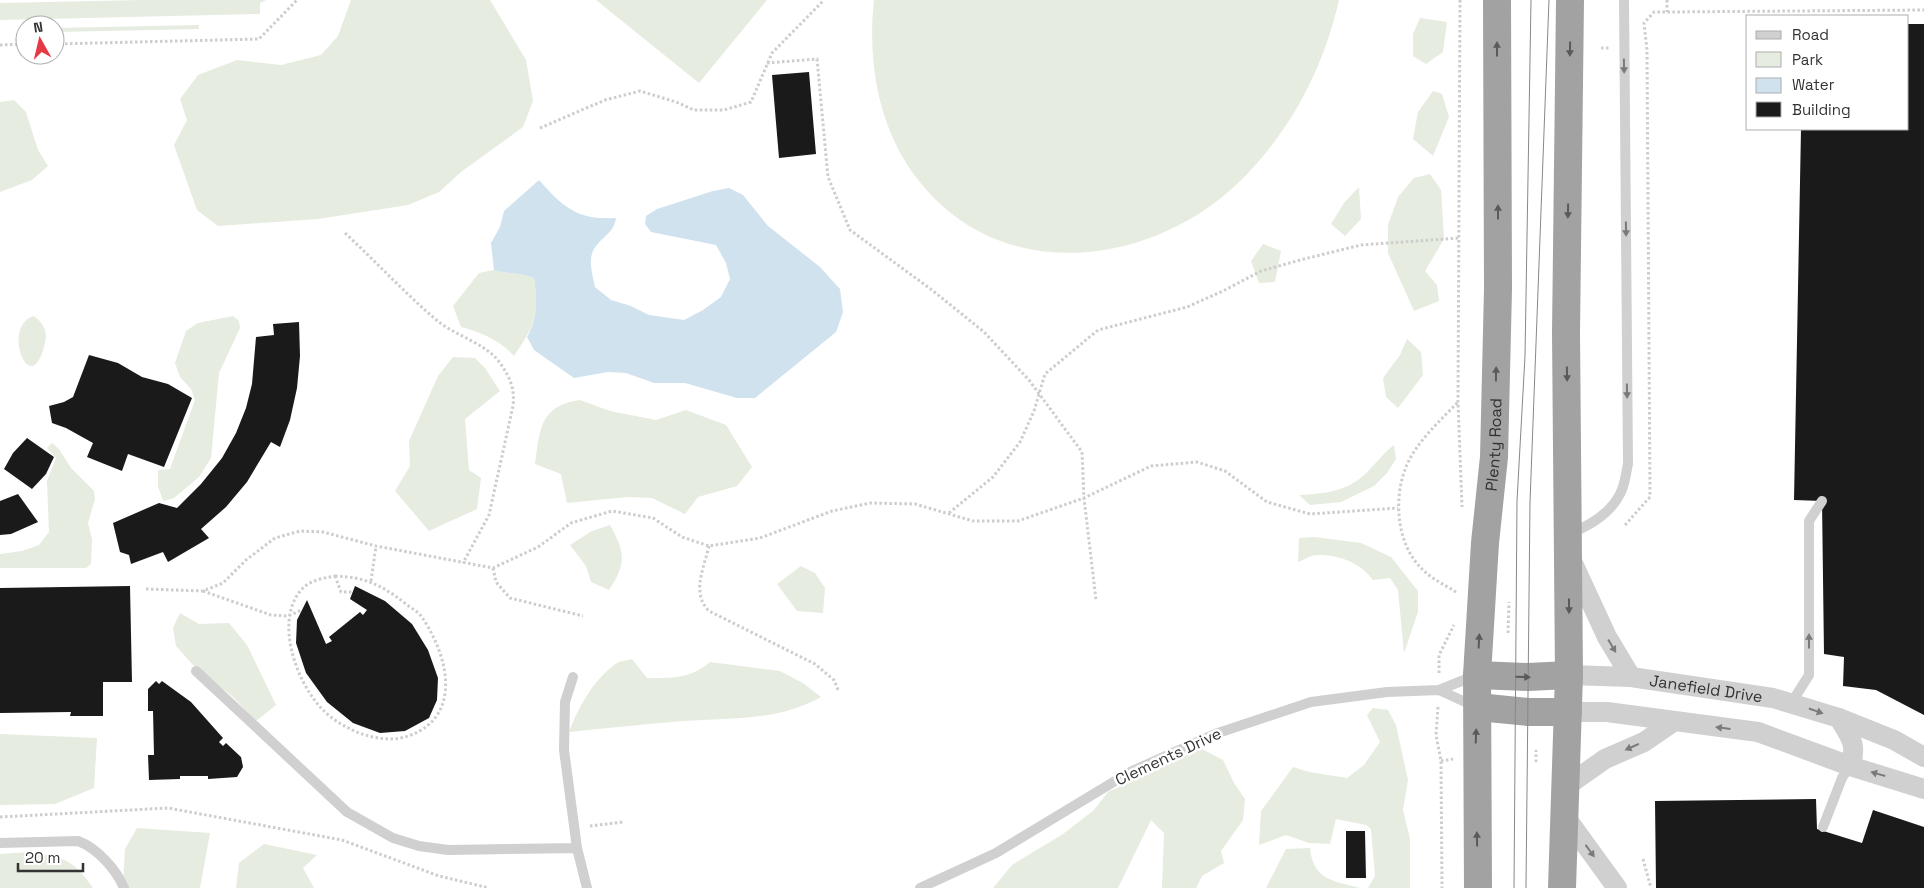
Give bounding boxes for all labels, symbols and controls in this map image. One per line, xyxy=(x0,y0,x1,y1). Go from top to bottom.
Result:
north arrow xyxy=(15,15,65,65)
legend xyxy=(1746,15,1909,130)
text: N xyxy=(32,18,44,37)
text: Road xyxy=(1792,25,1829,44)
one-way arrow xyxy=(1493,41,1501,57)
one-way arrow xyxy=(1565,41,1573,57)
text: Park xyxy=(1792,50,1823,69)
one-way arrow xyxy=(1620,58,1628,74)
text: Water xyxy=(1792,75,1835,94)
text: Building xyxy=(1792,100,1851,119)
one-way arrow xyxy=(1494,203,1502,219)
one-way arrow xyxy=(1564,203,1572,219)
one-way arrow xyxy=(1622,221,1630,237)
one-way arrow xyxy=(1492,366,1500,382)
one-way arrow xyxy=(1563,366,1571,382)
one-way arrow xyxy=(1624,383,1632,399)
street label: Plenty Road xyxy=(1480,398,1506,492)
one-way arrow xyxy=(1565,598,1573,614)
one-way arrow xyxy=(1475,633,1483,649)
one-way arrow xyxy=(1805,633,1813,649)
one-way arrow xyxy=(1608,639,1617,652)
street label: Janefield Drive xyxy=(1648,670,1764,707)
one-way arrow xyxy=(1515,673,1531,681)
one-way arrow xyxy=(1809,707,1824,715)
street label: Clements Drive xyxy=(1112,723,1225,790)
one-way arrow xyxy=(1714,724,1730,732)
one-way arrow xyxy=(1473,728,1481,744)
one-way arrow xyxy=(1625,744,1639,752)
one-way arrow xyxy=(1870,770,1885,778)
one-way arrow xyxy=(1473,831,1481,847)
scale bar xyxy=(18,840,82,872)
one-way arrow xyxy=(1585,845,1595,858)
text: 20 m xyxy=(25,848,60,867)

